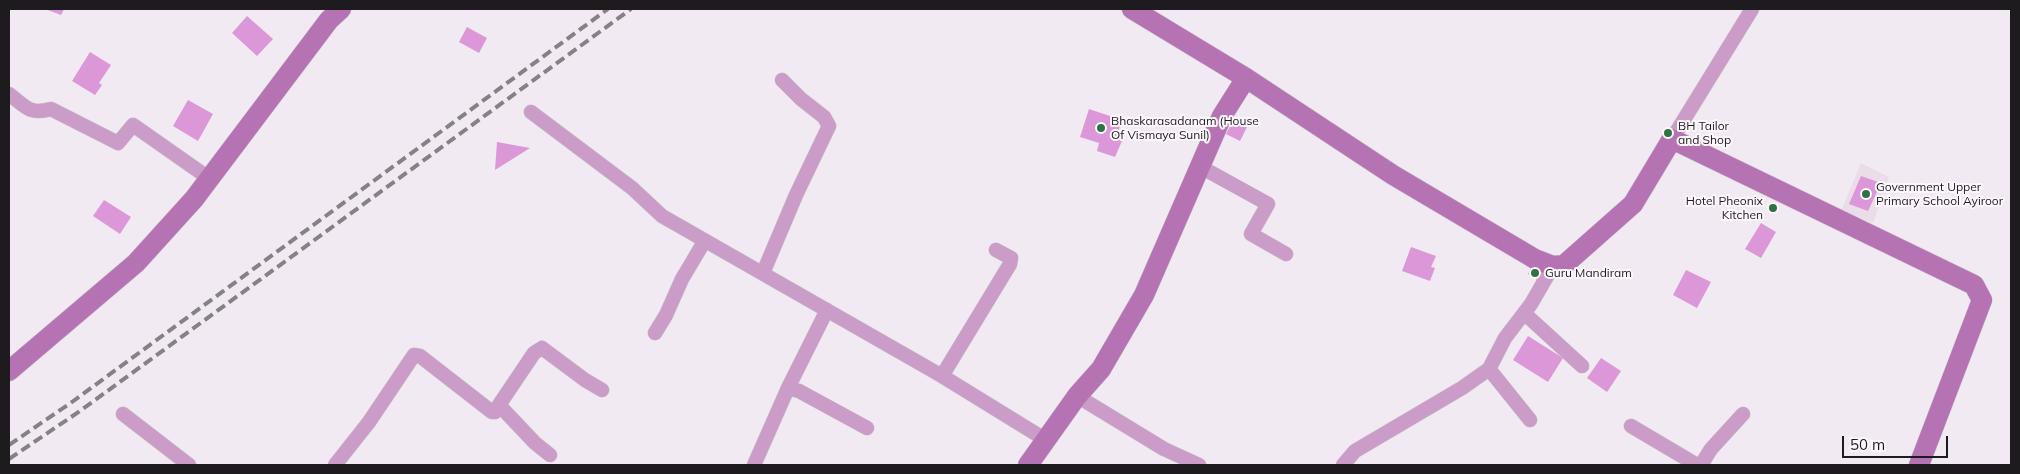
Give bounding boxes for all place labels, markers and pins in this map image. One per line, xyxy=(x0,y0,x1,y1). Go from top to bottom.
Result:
place label: Bhaskarasadanam (House Of Vismaya Sunil) xyxy=(1111,114,1259,142)
place label: BH Tailor and Shop xyxy=(1678,119,1731,147)
marker: Bhaskarasadanam (House Of Vismaya Sunil) xyxy=(1095,122,1107,134)
marker: BH Tailor and Shop xyxy=(1662,127,1674,139)
place label: Government Upper Primary School Ayiroor xyxy=(1876,180,2003,208)
marker: Government Upper Primary School Ayiroor xyxy=(1860,188,1872,200)
place label: Hotel Pheonix Kitchen xyxy=(1686,194,1763,222)
marker: Hotel Pheonix Kitchen xyxy=(1767,202,1779,214)
place label: Guru Mandiram xyxy=(1545,266,1632,280)
marker: Guru Mandiram xyxy=(1529,267,1541,279)

